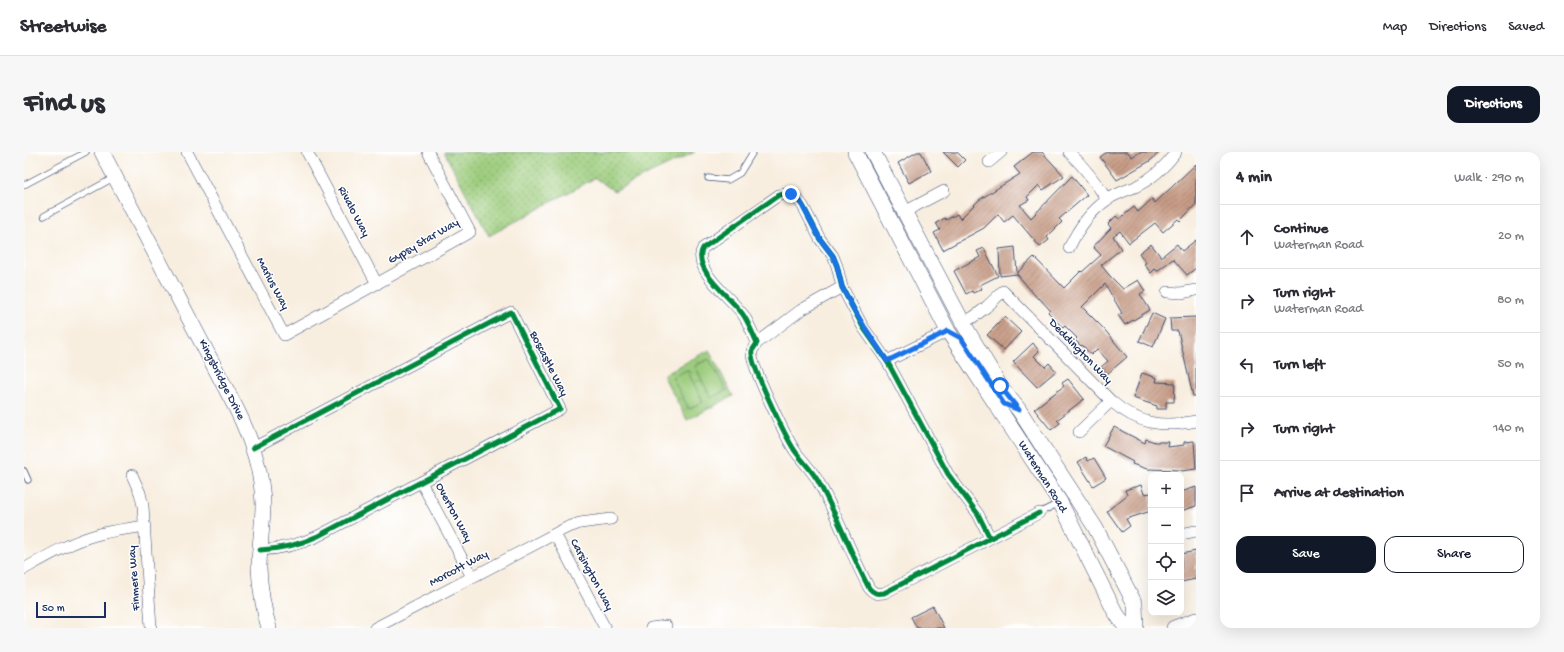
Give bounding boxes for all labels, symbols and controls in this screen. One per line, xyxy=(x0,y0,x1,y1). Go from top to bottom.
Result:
text: Streetwise xyxy=(20,16,106,39)
text: Map xyxy=(1383,19,1407,36)
text: Directions xyxy=(1429,19,1486,36)
text: Saved xyxy=(1508,19,1544,36)
button: Directions xyxy=(1447,86,1540,123)
text: Find us xyxy=(24,88,104,121)
text: 4 min xyxy=(1236,168,1272,188)
text: Walk · 290 m xyxy=(1454,171,1524,186)
street label: Rivalo Way xyxy=(334,184,372,240)
route end xyxy=(782,185,800,203)
street label: Gypsy Star Way xyxy=(386,216,462,268)
text: Continue xyxy=(1274,220,1328,238)
icon: ahead xyxy=(1236,226,1258,248)
text: 20 m xyxy=(1498,229,1524,244)
text: Waterman Road xyxy=(1274,238,1363,253)
street label: Marius Way xyxy=(252,255,292,313)
text: Turn right xyxy=(1274,284,1334,302)
icon: right xyxy=(1236,290,1258,312)
text: 80 m xyxy=(1497,293,1524,308)
text: Waterman Road xyxy=(1274,302,1363,317)
street label: Deddington Way xyxy=(1045,316,1115,388)
street label: Boscastle Way xyxy=(525,328,570,399)
street label: Kingsbridge Drive xyxy=(195,337,248,423)
icon: left xyxy=(1236,354,1258,376)
text: Turn left xyxy=(1274,356,1325,374)
text: 50 m xyxy=(1497,357,1524,372)
route start xyxy=(991,377,1009,395)
icon: right xyxy=(1236,418,1258,440)
text: Turn right xyxy=(1274,420,1334,438)
text: 140 m xyxy=(1493,421,1524,436)
street label: Waterman Road xyxy=(1014,438,1070,516)
map controls xyxy=(1148,472,1184,616)
button: + xyxy=(1148,472,1184,508)
street label: Overton Way xyxy=(431,481,475,545)
icon: arrive xyxy=(1236,482,1258,504)
text: Arrive at destination xyxy=(1274,484,1404,502)
button: − xyxy=(1148,508,1184,544)
button: Save xyxy=(1236,536,1376,573)
button: Share xyxy=(1384,536,1524,573)
street label: Carsington Way xyxy=(566,537,616,613)
button: locate xyxy=(1148,544,1184,580)
street label: Finmere Way xyxy=(126,545,144,612)
street label: Morcott Way xyxy=(427,548,491,590)
button: layers xyxy=(1148,580,1184,616)
scale bar xyxy=(36,600,106,619)
text: 50 m xyxy=(42,603,64,615)

